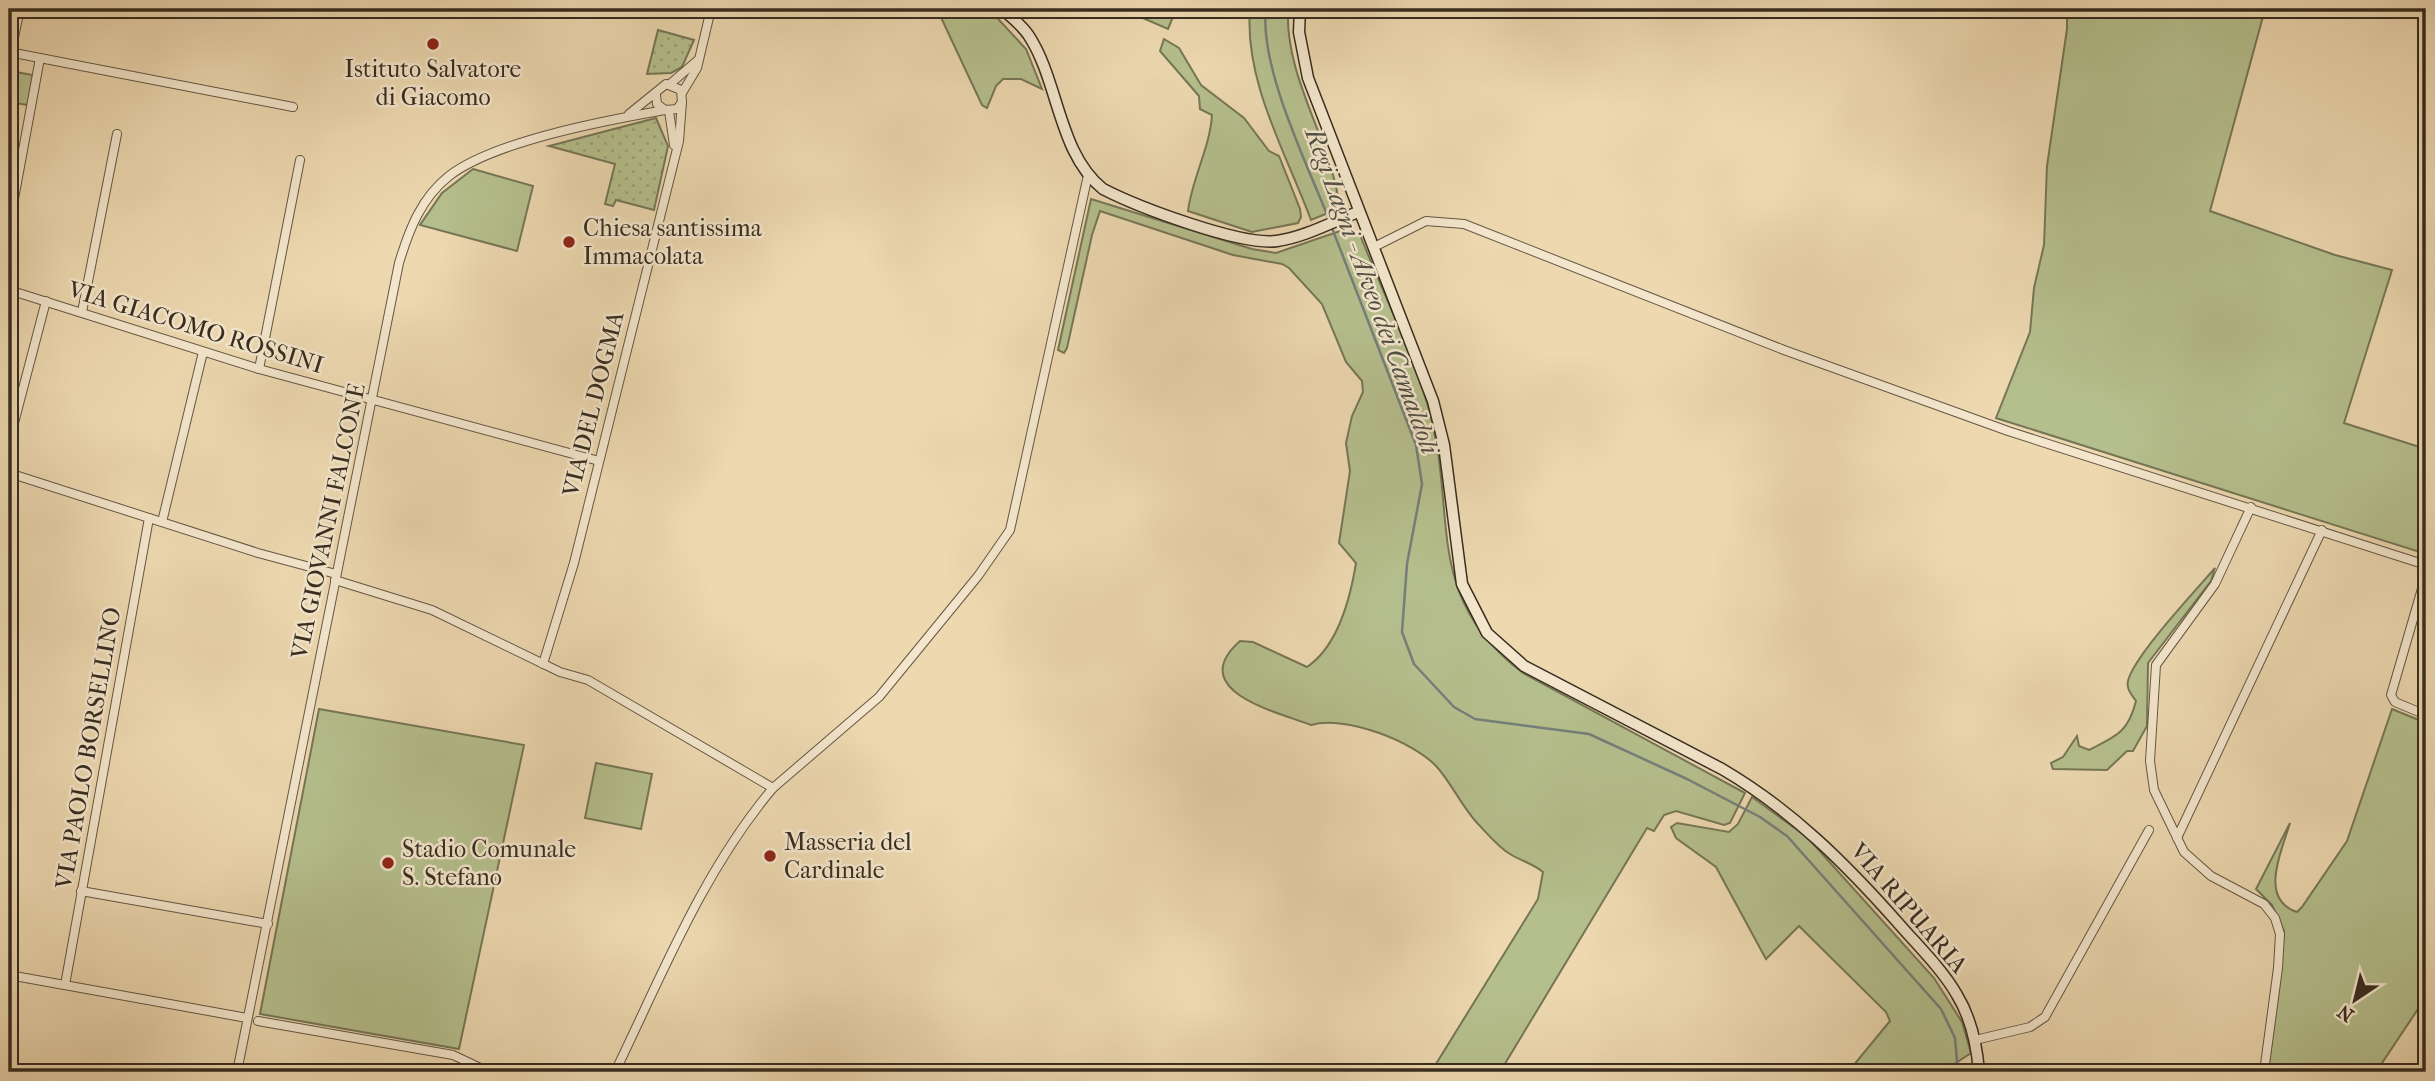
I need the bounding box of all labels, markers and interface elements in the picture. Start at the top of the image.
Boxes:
marker: Istituto Salvatore di Giacomo [425,36,441,52]
place label: Istituto Salvatore di Giacomo [345,55,522,111]
water label: Regi Lagni - Alveo dei Camaldoli [1298,122,1446,460]
place label: Chiesa santissima Immacolata [583,214,763,270]
marker: Chiesa santissima Immacolata [561,234,577,250]
street label: VIA GIACOMO ROSSINI [64,275,327,379]
street label: VIA DEL DOGMA [556,308,630,500]
street label: VIA GIOVANNI FALCONE [285,381,371,662]
street label: VIA PAOLO BORSELLINO [49,605,127,892]
place label: Masseria del Cardinale [784,828,912,884]
place label: Stadio Comunale S. Stefano [402,835,576,891]
street label: VIA RIPUARIA [1844,836,1973,979]
marker: Masseria del Cardinale [762,848,778,864]
marker: Stadio Comunale S. Stefano [380,855,396,871]
north arrow [2320,965,2390,1036]
text: N [2333,1000,2358,1026]

